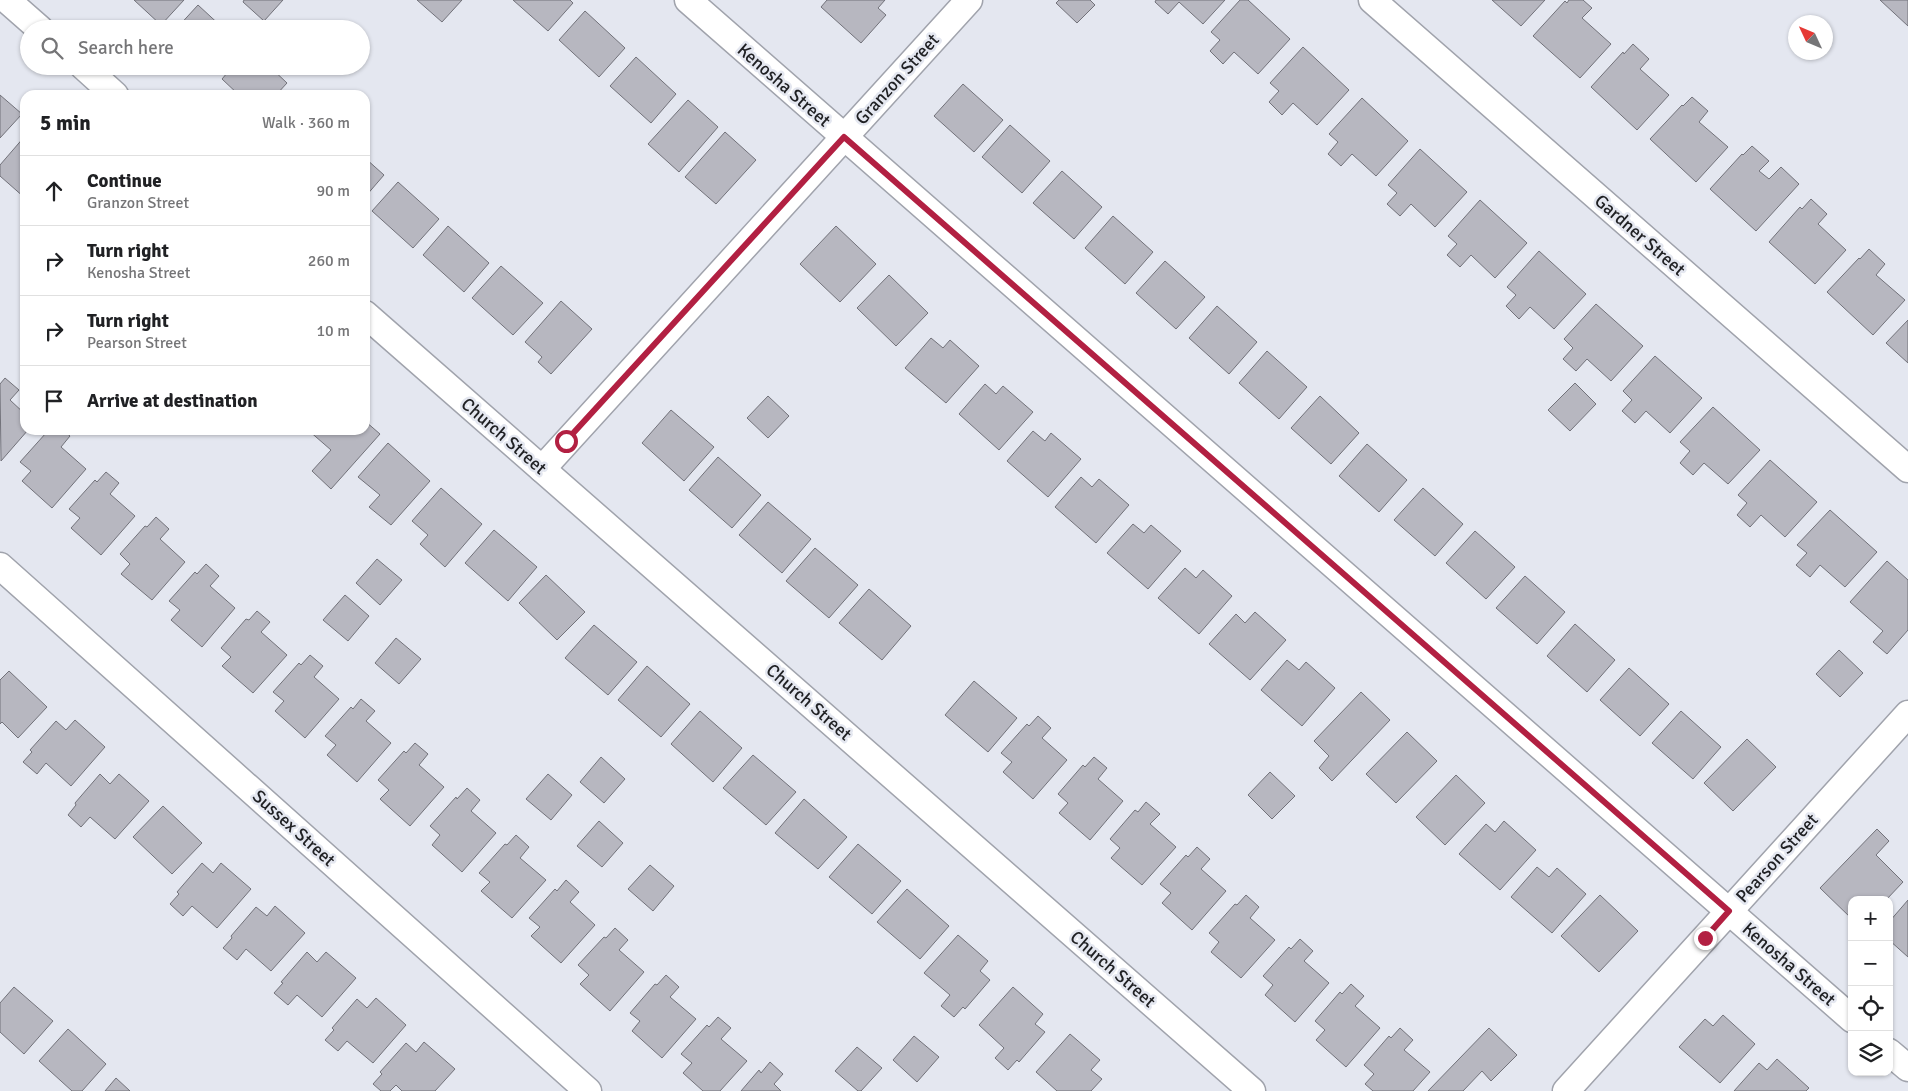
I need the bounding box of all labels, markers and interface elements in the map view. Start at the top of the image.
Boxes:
north arrow [1788,15,1833,60]
search box [20,20,370,75]
street label: Granzon Street [850,29,944,129]
icon: search [38,34,66,62]
text: Search here [78,36,174,60]
street label: Kenosha Street [733,39,835,131]
text: 5 min [40,110,91,136]
text: Walk · 360 m [262,113,350,133]
text: Continue [87,169,162,193]
icon: ahead [40,177,68,205]
text: 90 m [316,181,350,201]
street label: Gardner Street [1590,190,1690,280]
text: Granzon Street [87,193,189,213]
text: Turn right [87,239,169,263]
icon: right [40,247,68,275]
text: 260 m [308,251,350,271]
text: Kenosha Street [87,263,190,283]
text: Turn right [87,309,169,333]
icon: right [40,317,68,345]
text: 10 m [316,321,350,341]
text: Pearson Street [87,333,187,353]
icon: arrive [40,387,68,415]
text: Arrive at destination [87,389,258,413]
street label: Church Street [457,393,551,479]
route start [555,430,578,453]
street label: Church Street [762,659,856,745]
street label: Sussex Street [248,785,340,871]
street label: Pearson Street [1731,809,1823,907]
map controls [1848,896,1893,1076]
button: + [1848,896,1893,941]
street label: Kenosha Street [1738,918,1840,1010]
street label: Church Street [1066,926,1160,1012]
route end [1694,927,1717,950]
button: − [1848,941,1893,986]
button: locate [1848,986,1893,1031]
button: layers [1848,1031,1893,1076]

